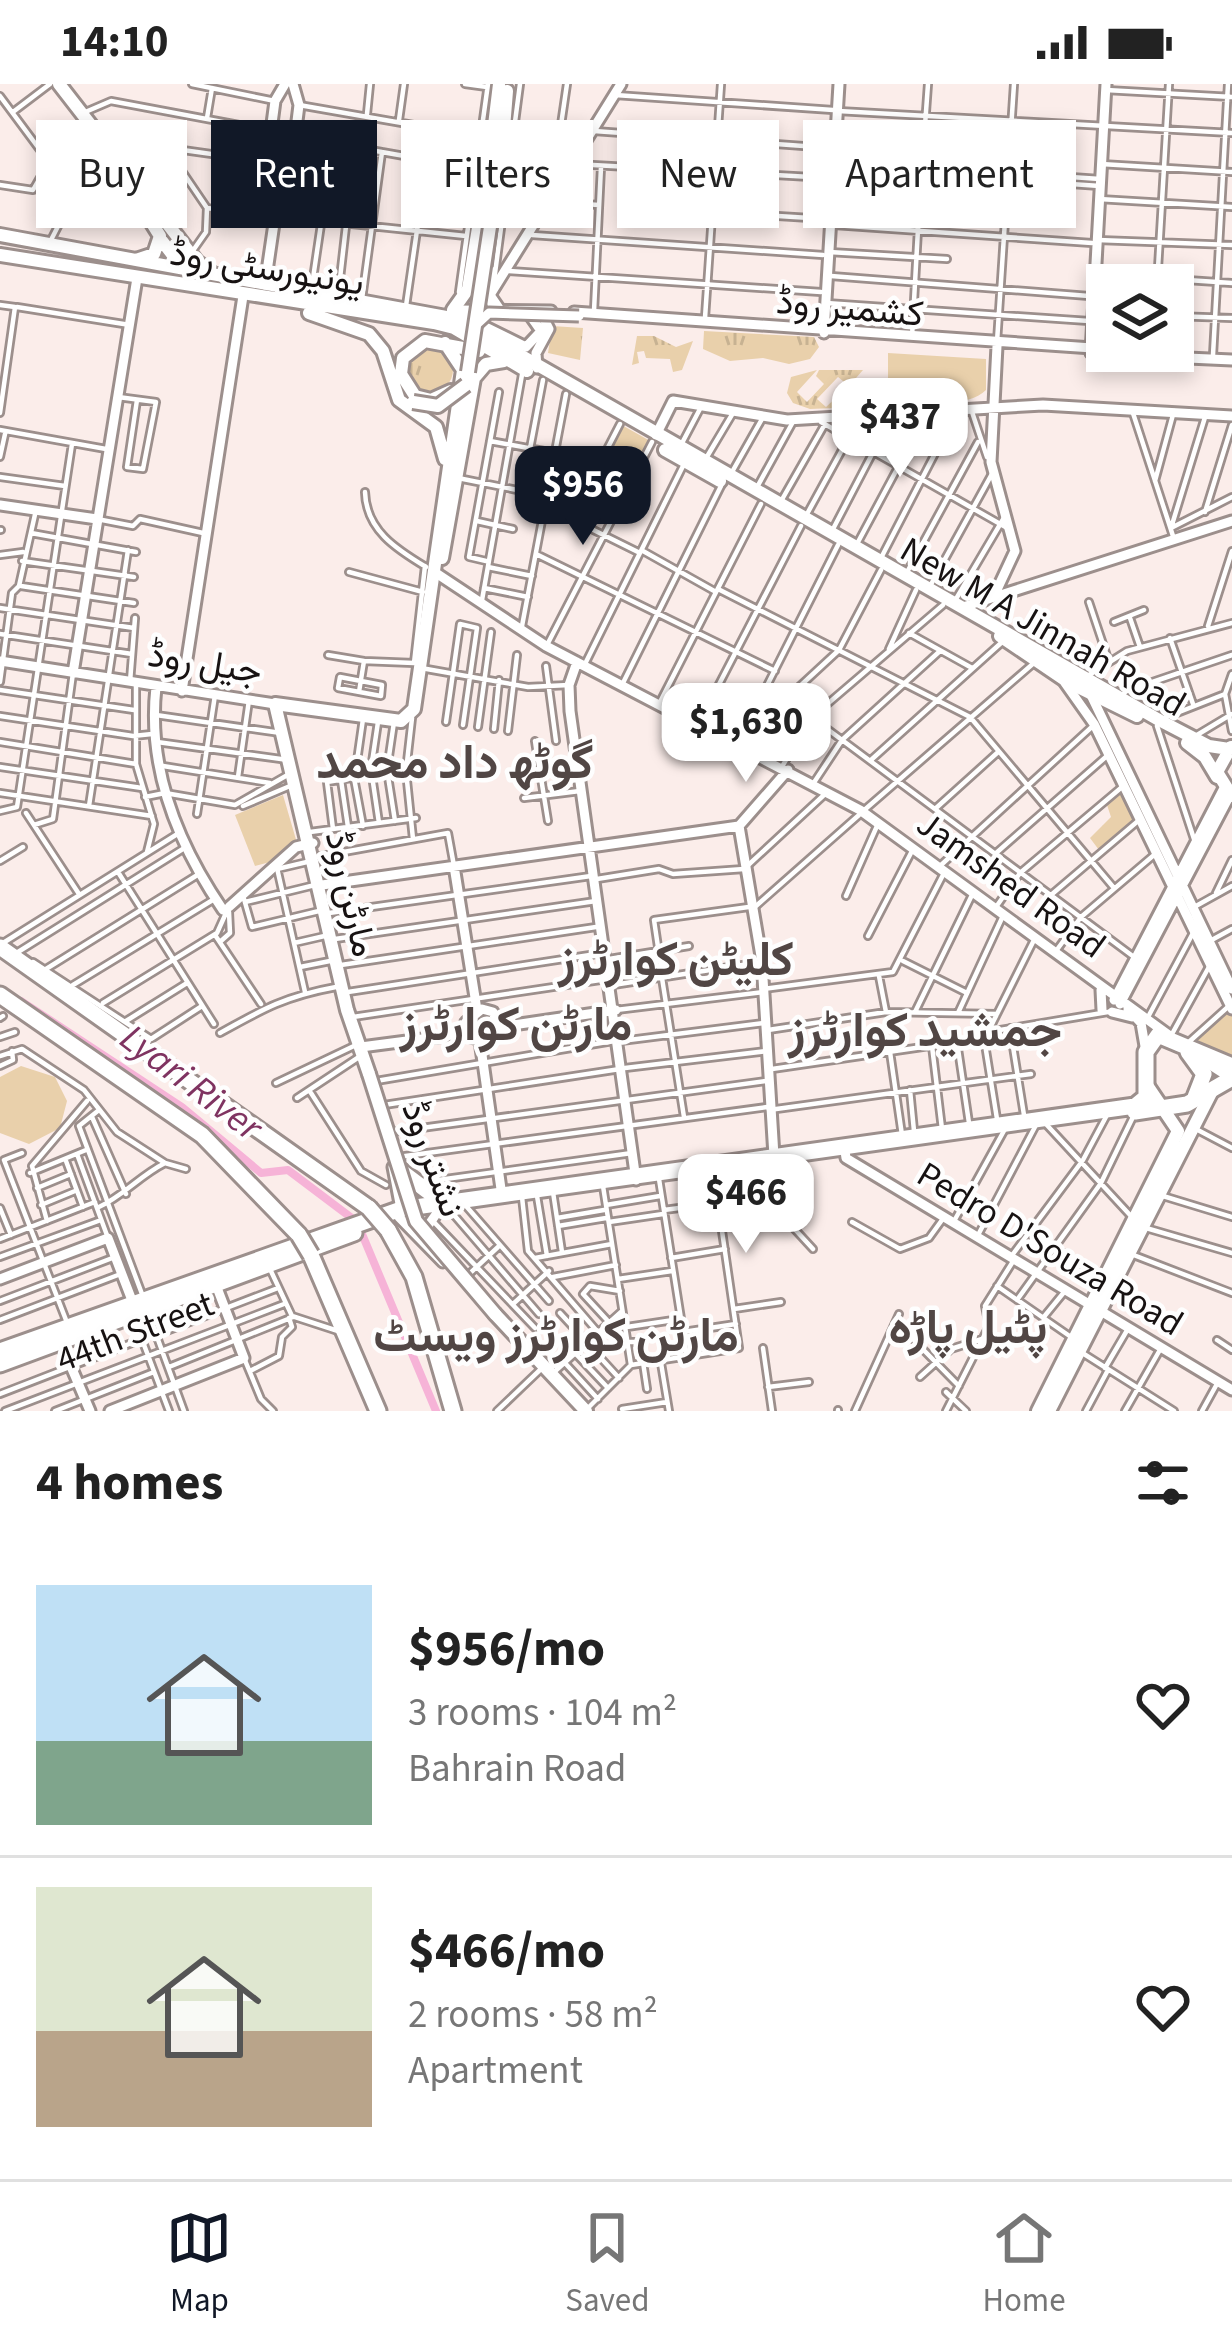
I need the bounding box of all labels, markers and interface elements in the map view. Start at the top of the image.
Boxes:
text: 14:10 [60,10,169,74]
chip: Buy [36,120,187,228]
chip: Rent [211,120,377,228]
chip: Filters [401,120,593,228]
chip: New [617,120,779,228]
chip: Apartment [803,120,1076,228]
street label: یونیورسٹی روڈ [166,227,368,309]
map controls [1086,264,1194,372]
button: layers [1086,264,1194,372]
street label: کشمیر روڈ [774,276,926,340]
pin: $437 [829,378,971,480]
text: $437 [859,389,941,445]
pin: $956 [512,446,654,548]
text: $956 [542,457,624,513]
street label: New M A Jinnah Road [891,524,1195,730]
street label: جیل روڈ [144,629,266,697]
pin: $1,630 [648,683,844,785]
text: $1,630 [689,694,803,750]
district label: گوٹھ داد محمد [316,729,594,797]
street label: Jamshed Road [906,799,1116,971]
street label: مارٹن روڈ [312,826,390,962]
district label: کلیٹن کوارٹرز [556,926,794,994]
district label: مارٹن کوارٹرز [398,991,632,1059]
district label: جمشید کوارٹرز [786,997,1062,1065]
water label: Lyari River [108,1011,275,1156]
street label: نشتر روڈ [389,1094,477,1224]
street label: Pedro D'Souza Road [907,1149,1193,1349]
pin: $466 [675,1154,817,1256]
text: $466 [705,1165,787,1221]
street label: 44th Street [49,1279,221,1385]
district label: پٹیل پاڑہ [888,1294,1048,1362]
district label: مارٹن کوارٹرز ویسٹ [373,1302,739,1370]
text: 4 homes [36,1447,223,1519]
icon: filters [1130,1450,1196,1516]
text: $956/mo [408,1613,605,1685]
icon: home [132,1633,276,1777]
icon: heart [1130,1672,1196,1738]
text: 3 rooms · 104 m² [408,1685,677,1741]
text: Bahrain Road [408,1741,627,1797]
text: $466/mo [408,1915,605,1987]
icon: home [132,1935,276,2079]
icon: heart [1130,1974,1196,2040]
text: 2 rooms · 58 m² [408,1987,658,2043]
text: Apartment [408,2043,583,2099]
tab: Map [166,2205,232,2324]
tab: Saved [565,2205,650,2324]
tab: Home [982,2205,1066,2324]

